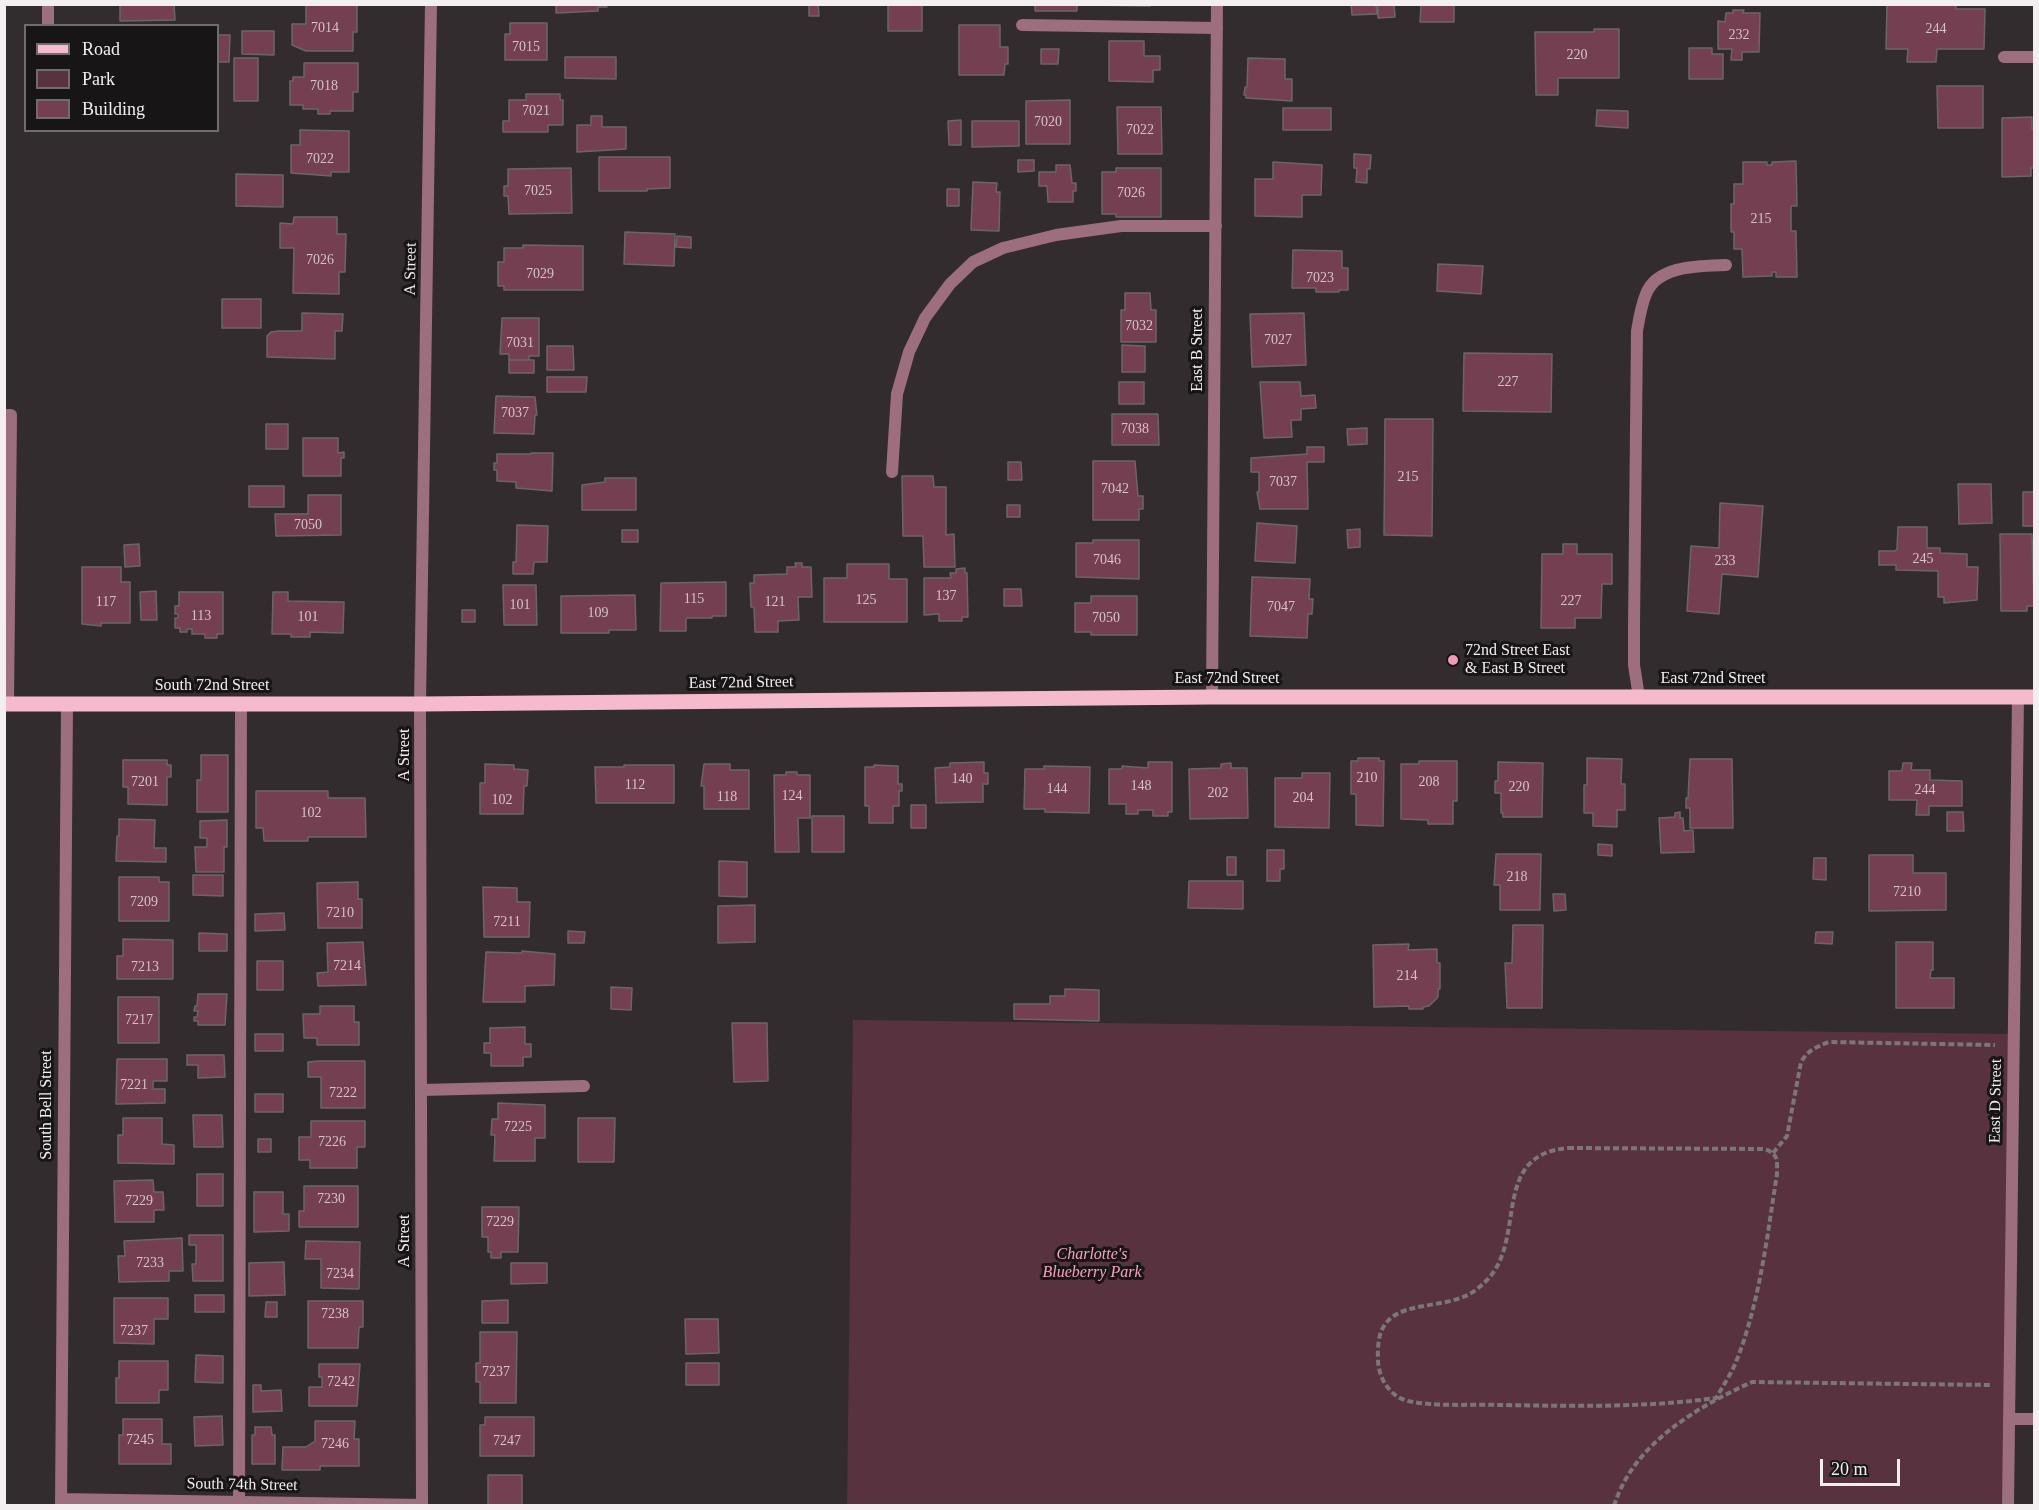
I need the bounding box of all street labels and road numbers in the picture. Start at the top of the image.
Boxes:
street label: A Street [401,242,421,296]
street label: East B Street [1188,308,1208,392]
street label: East 72nd Street [1175,669,1279,689]
street label: East 72nd Street [1661,669,1765,689]
street label: East 72nd Street [688,672,794,694]
street label: South 72nd Street [155,676,269,696]
street label: A Street [395,729,415,781]
street label: South Bell Street [37,1050,57,1160]
street label: East D Street [1986,1059,2006,1143]
street label: A Street [395,1215,415,1267]
street label: South 74th Street [186,1474,298,1496]

